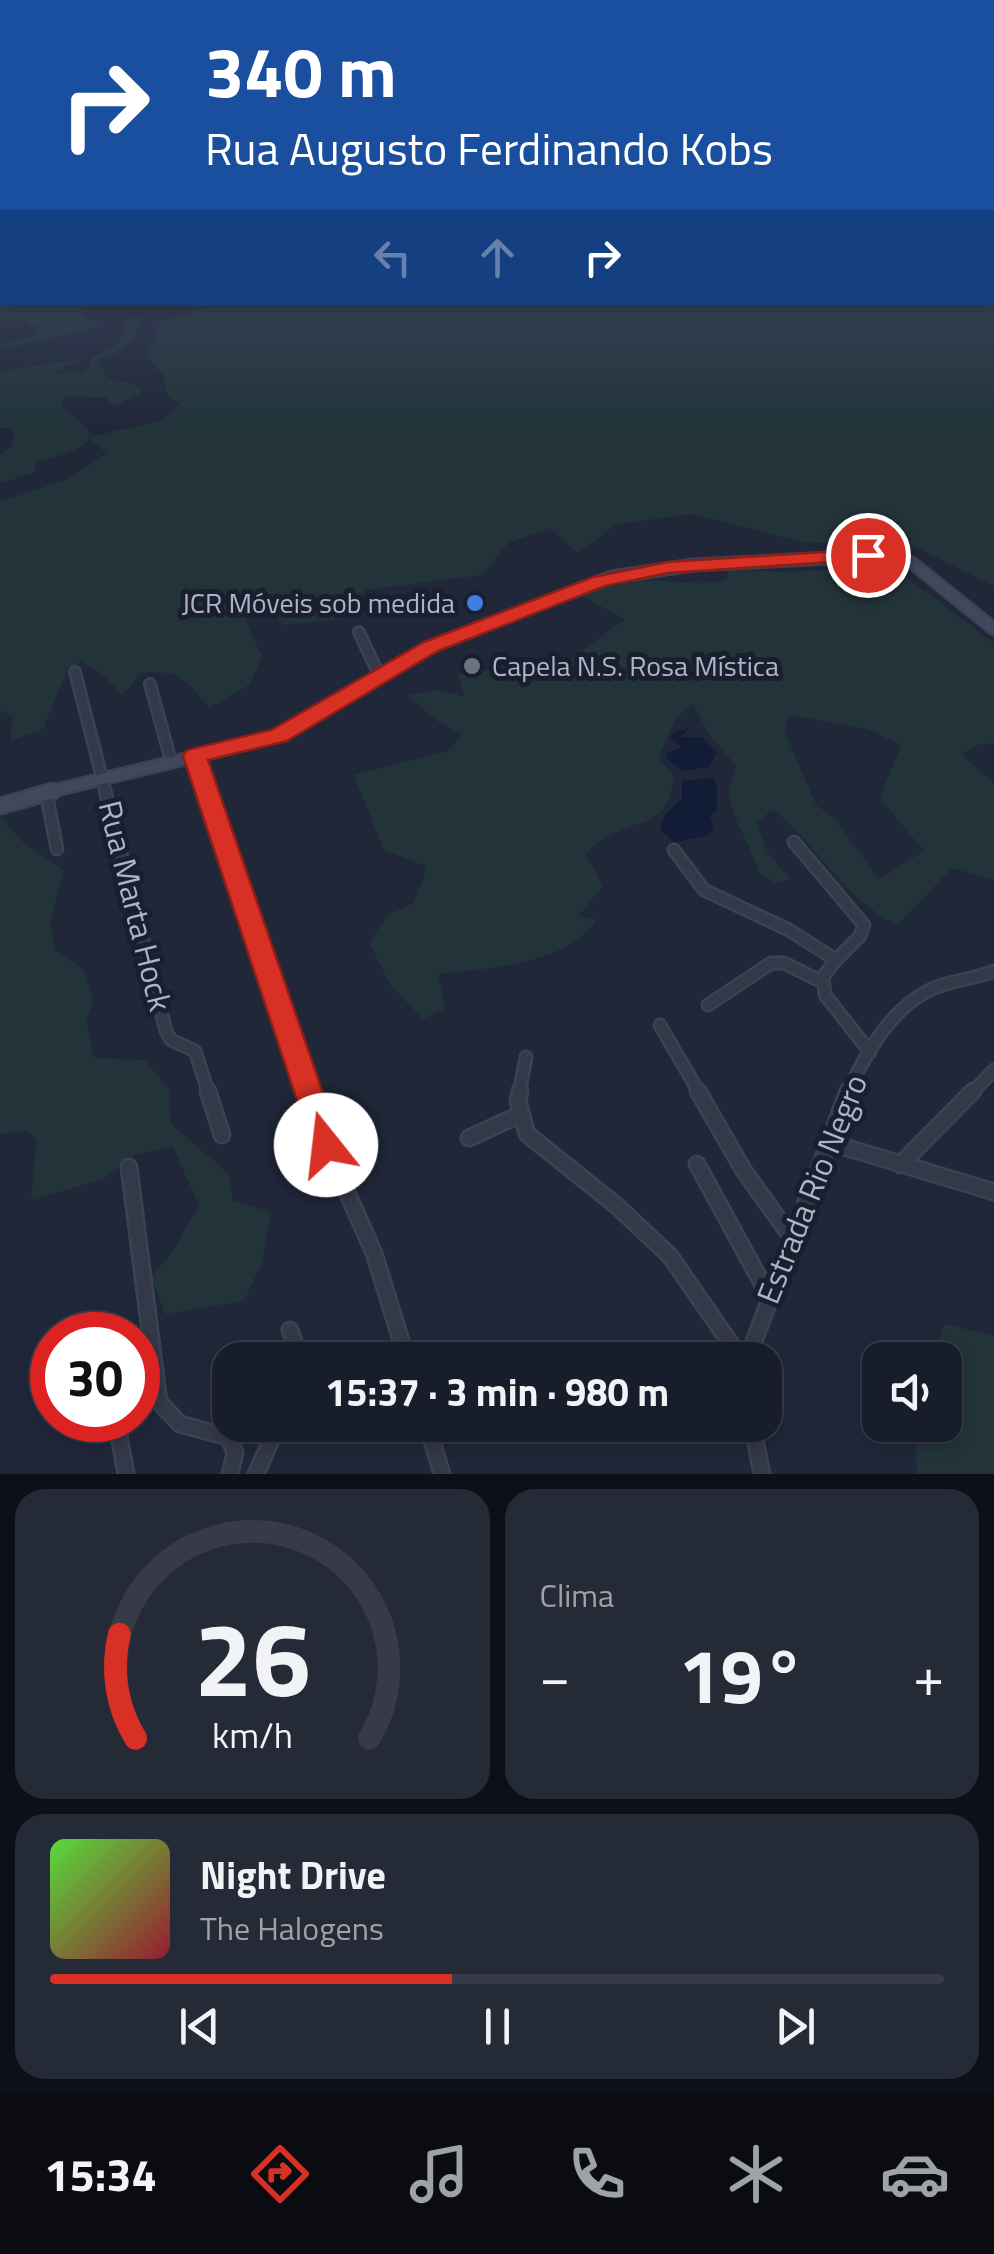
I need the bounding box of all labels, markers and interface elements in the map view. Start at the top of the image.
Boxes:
text: 340 m [205,18,397,124]
icon: right [40,40,170,170]
text: Rua Augusto Ferdinando Kobs [205,114,773,182]
icon: left [365,230,420,285]
icon: ahead [470,230,525,285]
icon: right [575,230,630,285]
pin [826,513,911,598]
icon: arrive [841,528,896,583]
place label: JCR Móveis sob medida [182,581,455,624]
marker: JCR Móveis sob medida [464,592,486,614]
place label: Capela N.S. Rosa Mística [492,644,779,687]
marker: Capela N.S. Rosa Mística [461,655,483,677]
street label: Rua Marta Hock [87,795,185,1016]
street label: Estrada Rio Negro [743,1067,879,1310]
position arrow [274,1093,378,1197]
speed limit sign: 30 [30,1312,160,1442]
map controls [862,1342,962,1442]
button: sound [862,1342,962,1442]
text: 15:37 · 3 min · 980 m [325,1363,669,1421]
text: Clima [540,1571,614,1619]
text: 26 [194,1578,310,1736]
text: 19° [679,1618,805,1732]
text: − [540,1634,570,1717]
text: + [913,1634,944,1717]
text: km/h [212,1707,293,1762]
text: Night Drive [200,1846,386,1904]
text: The Halogens [200,1904,384,1952]
icon: previous [172,1999,227,2054]
icon: pause [470,1999,525,2054]
icon: next [768,1999,823,2054]
icon: directions [245,2139,315,2209]
icon: music [404,2139,474,2209]
icon: phone [562,2139,632,2209]
icon: climate [721,2139,791,2209]
icon: car [880,2139,950,2209]
text: 15:34 [44,2140,157,2208]

